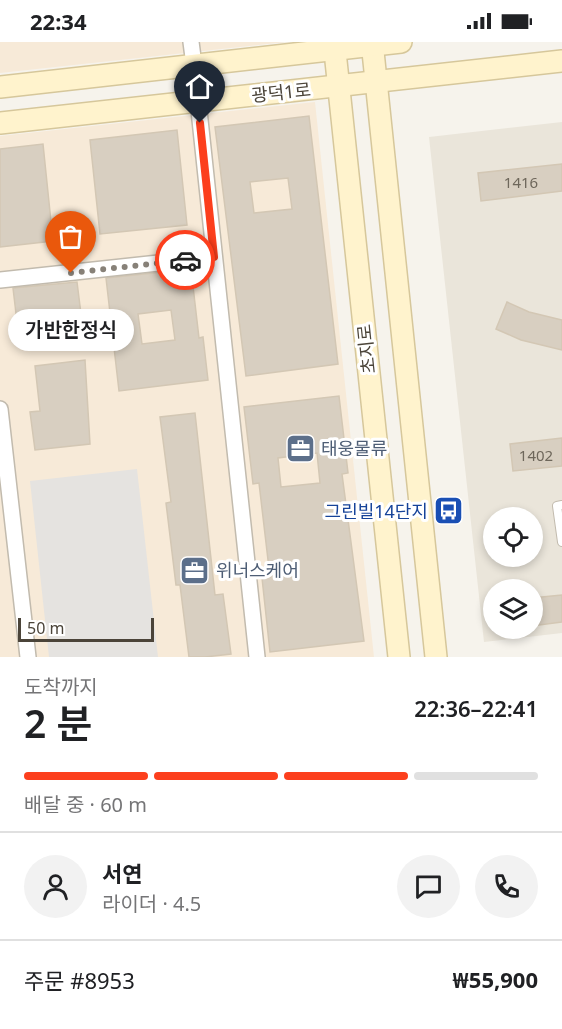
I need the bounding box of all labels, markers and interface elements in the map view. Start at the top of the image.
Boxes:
text: 22:34 [30,6,87,36]
pin [174,61,225,123]
icon: home [183,70,216,103]
street label: 광덕1로 [250,77,312,107]
house number: 1416 [504,172,538,192]
pin [45,211,96,273]
icon: bag [54,220,87,253]
courier [155,230,215,290]
icon: car [169,244,202,277]
callout: 가반한정식 [8,309,134,351]
text: 가반한정식 [25,316,117,343]
street label: 초지로 [351,323,381,375]
office icon: 태웅물류 [284,432,316,464]
place label: 태웅물류 [321,436,387,460]
house number: 1402 [519,445,553,465]
bus stop icon: 그린빌14단지 [433,495,465,527]
place label: 그린빌14단지 [325,499,428,523]
map controls [483,507,543,639]
button: locate [483,507,543,567]
office icon: 위너스케어 [179,554,211,586]
place label: 위너스케어 [216,558,299,582]
button: layers [483,579,543,639]
scale bar [18,615,154,642]
text: 50 m [27,617,64,639]
text: 도착까지 [24,673,98,700]
text: 22:36–22:41 [414,693,538,723]
text: 2 분 [24,696,92,749]
text: 배달 중 · 60 m [24,791,147,818]
button: person [24,855,87,918]
button: chat [397,855,460,918]
button: phone [475,855,538,918]
text: 서연 [102,858,142,888]
text: 라이더 · 4.5 [102,890,201,917]
text: ₩55,900 [453,964,538,994]
text: 주문 #8953 [24,965,135,995]

